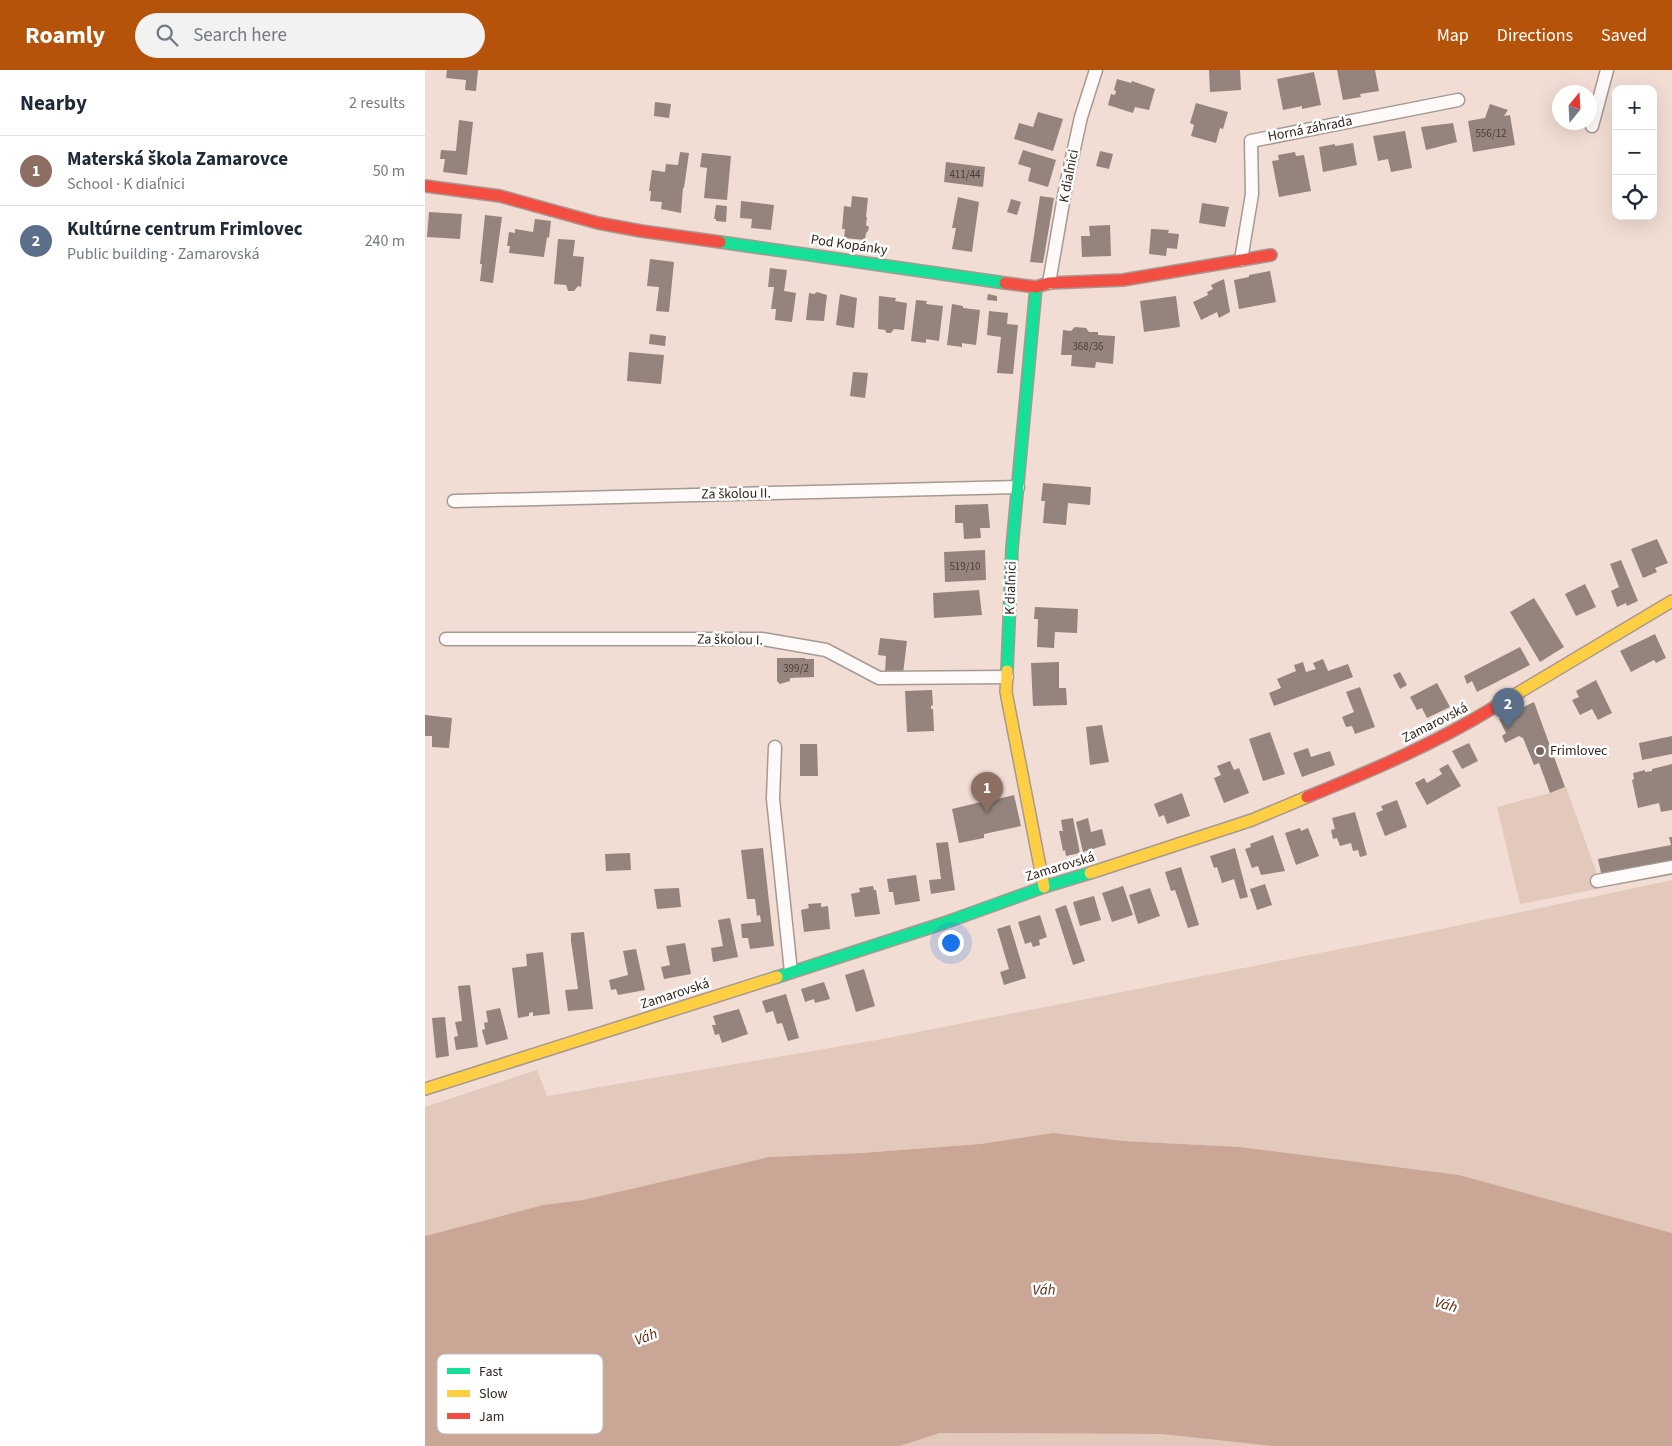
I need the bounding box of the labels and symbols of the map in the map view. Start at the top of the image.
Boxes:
north arrow [1552,85,1597,130]
street label: Horná záhrada [1266,111,1354,147]
house number: 556/12 [1475,126,1507,141]
street label: K diaľnici [1054,148,1084,204]
house number: 411/44 [949,167,981,182]
street label: Pod Kopánky [809,230,889,260]
house number: 368/36 [1072,339,1104,354]
street label: Za školou II. [701,483,771,505]
house number: 519/10 [949,559,981,574]
street label: K diaľnici [1000,561,1022,615]
street label: Za školou I. [697,629,763,651]
house number: 399/2 [783,661,809,676]
pin: 2 [1492,688,1524,729]
street label: Zamarovská [1399,698,1471,748]
place label: Frimlovec [1550,741,1608,761]
marker: Frimlovec [1534,745,1546,757]
pin: 1 [971,772,1003,813]
street label: Zamarovská [1023,847,1097,887]
your location [938,930,964,956]
street label: Zamarovská [638,973,712,1015]
water label: Váh [1032,1279,1056,1301]
water label: Váh [1432,1292,1460,1318]
water label: Váh [632,1323,661,1351]
legend [437,1354,603,1434]
text: Fast [479,1362,503,1382]
text: Slow [479,1384,508,1404]
text: Jam [479,1407,504,1427]

